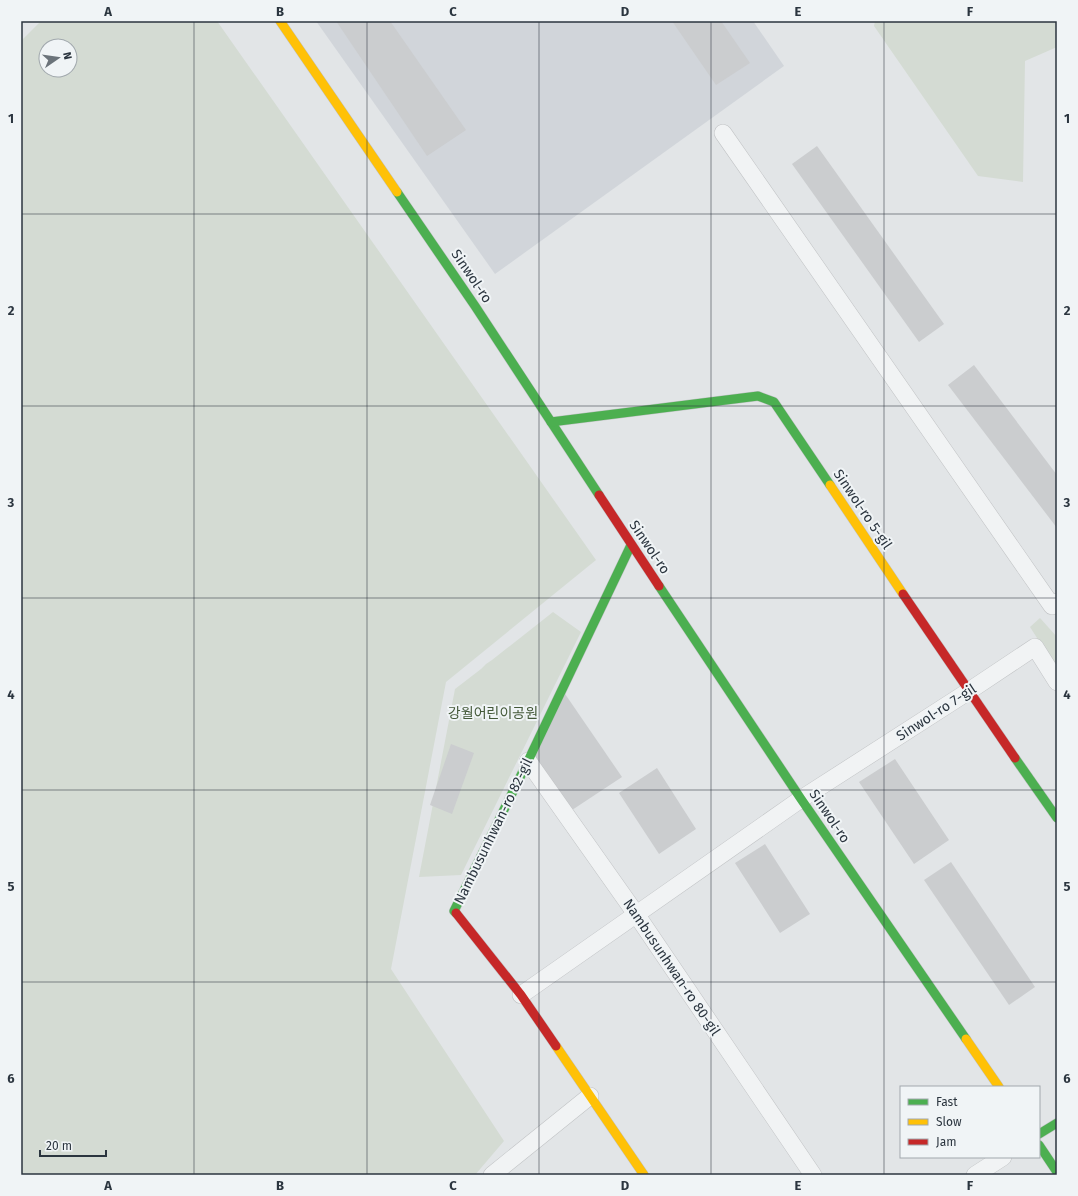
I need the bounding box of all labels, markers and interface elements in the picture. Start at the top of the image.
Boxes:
text: A [103,4,112,19]
text: B [276,4,284,19]
text: C [449,4,457,19]
text: D [621,4,630,19]
text: E [795,4,802,19]
text: F [967,4,974,19]
north arrow [38,38,78,78]
text: N [60,51,74,61]
text: 1 [8,111,14,126]
text: 1 [1064,111,1070,126]
street label: Sinwol-ro [448,246,496,306]
text: 2 [8,303,15,318]
text: 2 [1064,303,1071,318]
street label: Sinwol-ro 5-gil [830,466,895,552]
text: 3 [7,495,15,510]
text: 3 [1063,495,1071,510]
street label: Sinwol-ro [626,517,674,577]
street label: Sinwol-ro 7-gil [893,680,979,745]
text: 4 [7,687,15,702]
text: 4 [1063,687,1071,702]
park label: 강월어린이공원 [448,705,538,722]
street label: Nambusunhwan-ro 82-gil [451,755,536,907]
street label: Sinwol-ro [806,786,854,846]
text: 5 [8,879,15,894]
text: 5 [1064,879,1071,894]
street label: Nambusunhwan-ro 80-gil [619,896,724,1039]
text: 6 [7,1071,15,1086]
text: 6 [1063,1071,1071,1086]
legend [900,1086,1040,1158]
text: Fast [936,1095,958,1109]
text: Slow [936,1115,962,1129]
scale bar [40,1132,106,1158]
text: Jam [936,1135,956,1149]
text: 20 m [46,1139,72,1153]
text: A [103,1178,112,1193]
text: B [276,1178,284,1193]
text: C [449,1178,457,1193]
text: D [621,1178,630,1193]
text: E [795,1178,802,1193]
text: F [967,1178,974,1193]

